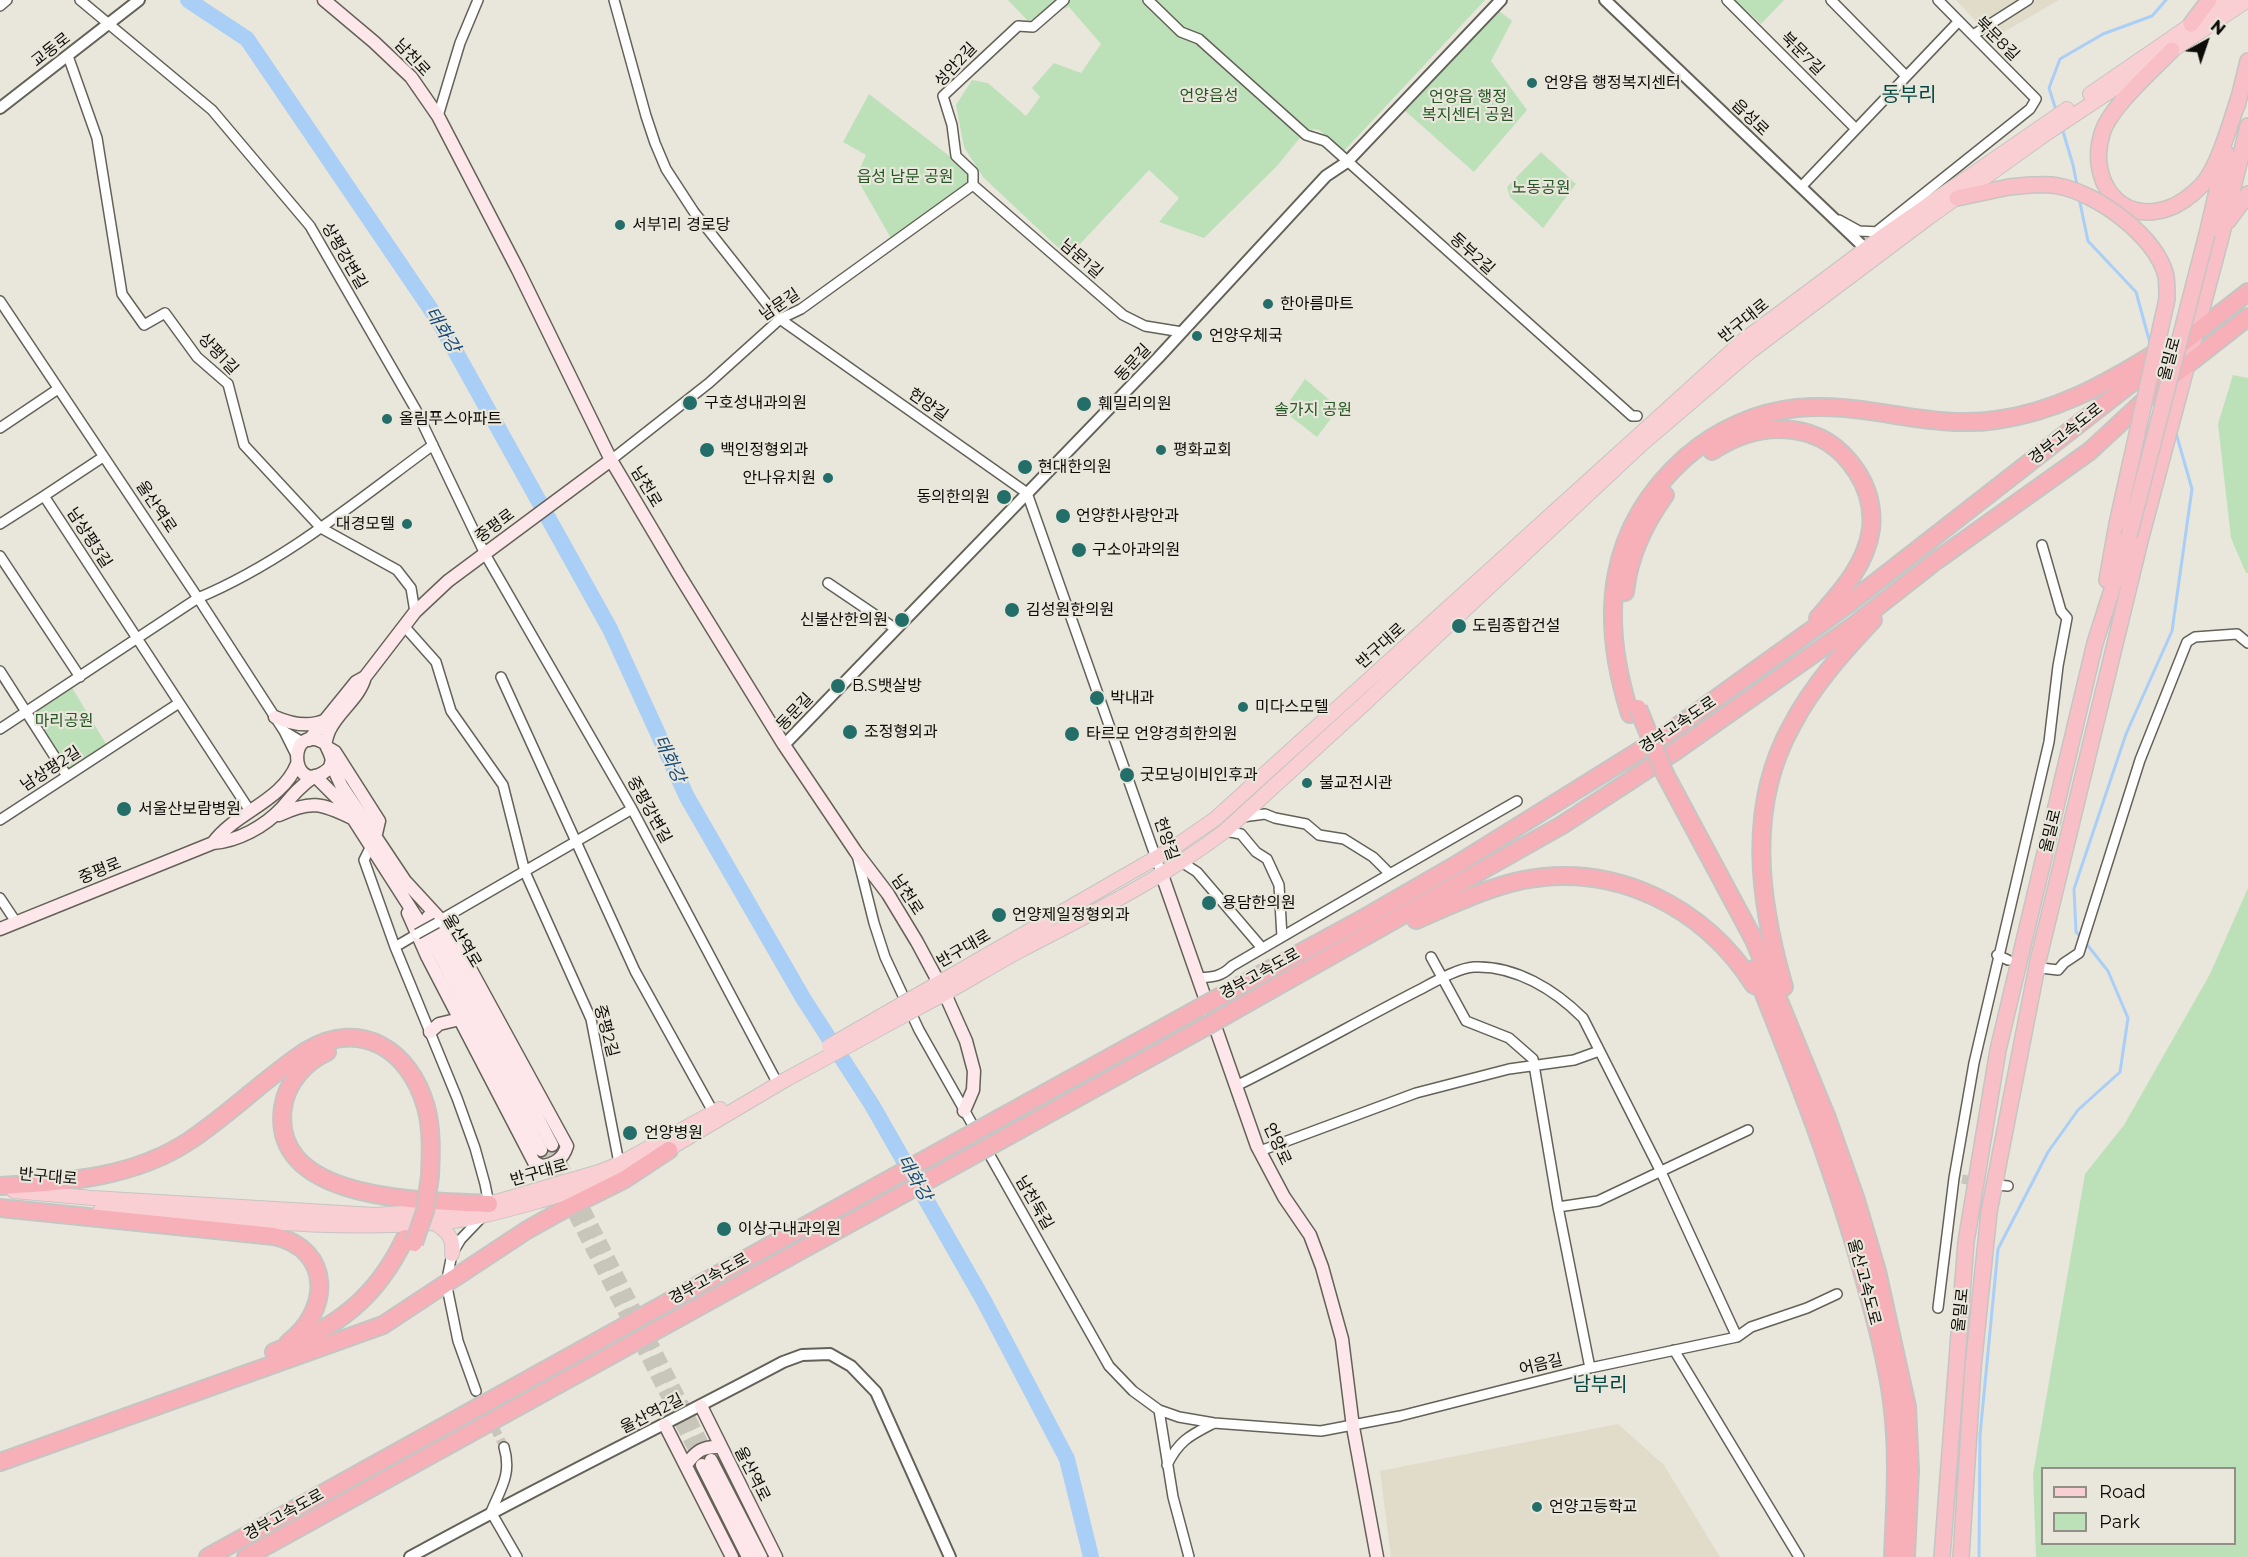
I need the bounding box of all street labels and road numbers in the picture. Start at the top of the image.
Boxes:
street label: 북문8길 [1971,13,2023,65]
street label: 북문7길 [1776,28,1828,80]
street label: 교동로 [28,29,74,71]
street label: 남천로 [390,35,434,81]
street label: 성안2길 [931,39,981,91]
street label: 읍성로 [1727,96,1773,140]
street label: 상평강변길 [317,219,371,293]
street label: 동부2길 [1446,229,1498,279]
street label: 남문1길 [1056,235,1106,283]
street label: 남문길 [756,285,804,325]
street label: 반구대로 [1715,295,1773,347]
street label: 상평1길 [194,329,242,379]
street label: 울밀로 [2155,335,2185,383]
street label: 동문길 [1111,340,1155,386]
street label: 헌양길 [904,384,952,426]
street label: 경부고속도로 [2025,399,2107,469]
street label: 남천로 [626,463,666,511]
street label: 울산역로 [132,477,180,537]
street label: 남상평3길 [62,504,116,572]
street label: 중평로 [472,505,518,547]
street label: 반구대로 [1353,619,1409,673]
street label: 동문길 [773,689,817,735]
street label: 경부고속도로 [1636,692,1720,758]
street label: 남상평2길 [17,742,85,796]
street label: 중평강변길 [623,773,675,847]
street label: 울밀로 [2036,807,2066,855]
street label: 헌양길 [1150,815,1182,863]
street label: 중평로 [76,854,124,888]
street label: 남천로 [887,871,927,919]
street label: 울산역로 [439,911,485,971]
street label: 반구대로 [934,926,994,972]
street label: 경부고속도로 [1217,944,1303,1004]
street label: 중평2길 [590,1003,622,1059]
street label: 언양로 [1259,1120,1295,1168]
street label: 반구대로 [508,1156,570,1190]
street label: 반구대로 [18,1165,78,1189]
street label: 남천둑길 [1011,1173,1057,1233]
street label: 울산고속도로 [1843,1237,1885,1327]
street label: 경부고속도로 [666,1249,752,1309]
street label: 울밀로 [1949,1287,1973,1333]
street label: 어음길 [1517,1350,1565,1380]
street label: 울산역2길 [617,1390,687,1438]
street label: 울산역로 [730,1443,774,1505]
street label: 경부고속도로 [241,1485,327,1545]

